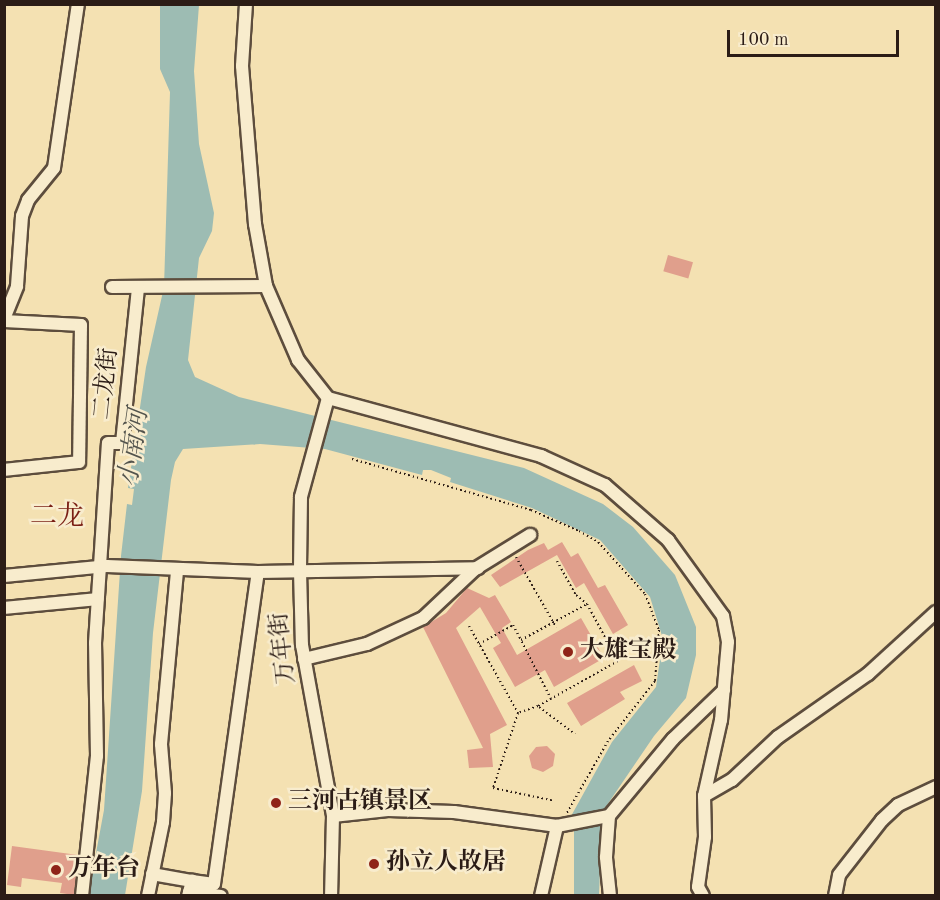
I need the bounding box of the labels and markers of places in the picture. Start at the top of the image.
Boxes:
place label: 大雄宝殿 [580,638,676,666]
marker: 大雄宝殿 [561,645,575,659]
place label: 三河古镇景区 [288,789,432,817]
marker: 三河古镇景区 [269,796,283,810]
place label: 孙立人故居 [386,850,506,878]
place label: 万年台 [68,856,140,884]
marker: 孙立人故居 [367,857,381,871]
marker: 万年台 [49,863,63,877]

